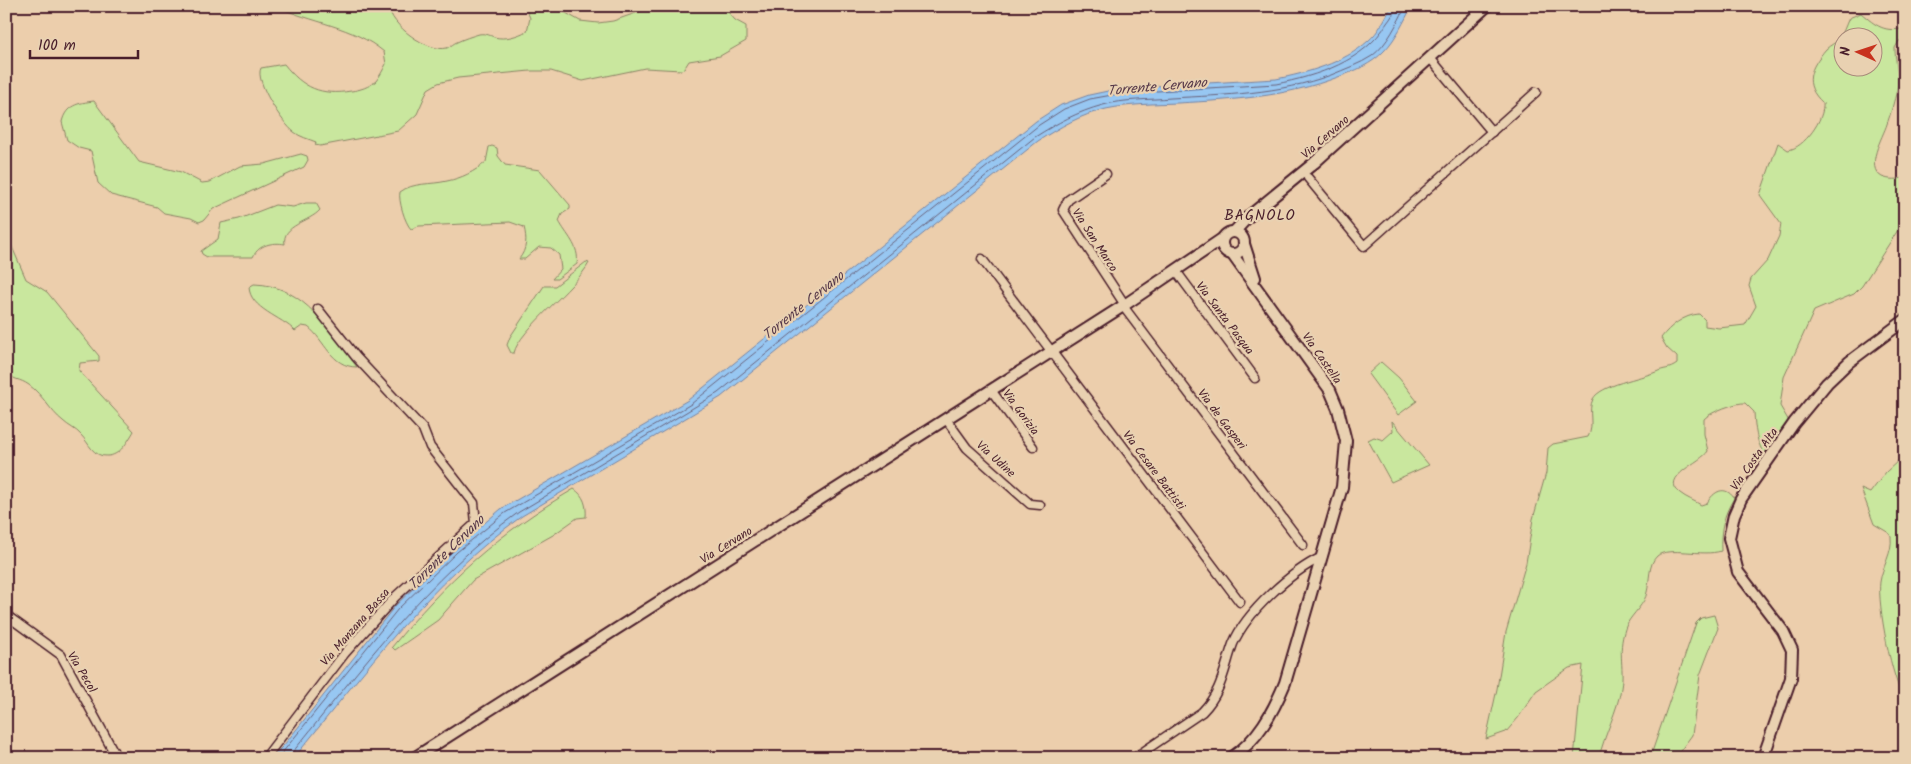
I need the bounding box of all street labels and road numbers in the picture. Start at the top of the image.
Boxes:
street label: Via Cervano [1297,111,1354,164]
street label: Via San Marco [1067,205,1122,276]
street label: Via Santa Pasqua [1191,278,1259,359]
street label: Via Castella [1297,329,1347,388]
street label: Via Gorizia [997,385,1044,440]
street label: Via de Gasperi [1192,385,1252,455]
street label: Via Costa Alta [1726,424,1783,495]
street label: Via Cesare Battisti [1117,427,1191,515]
street label: Via Udine [972,436,1020,483]
street label: Via Cervano [696,522,756,569]
street label: Via Manzana Bassa [316,584,395,671]
street label: Via Pecol [62,648,101,697]

